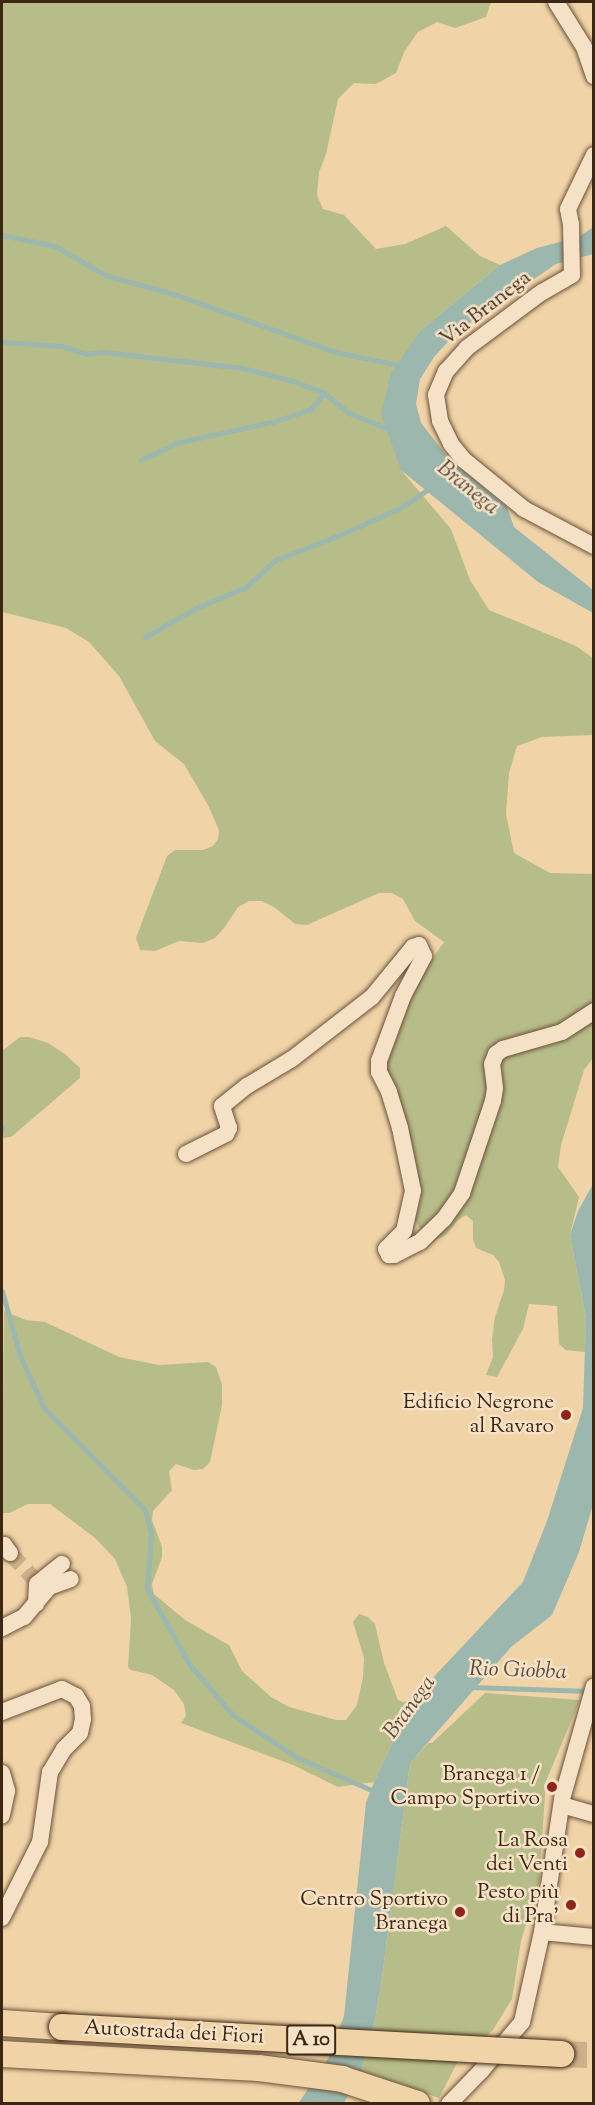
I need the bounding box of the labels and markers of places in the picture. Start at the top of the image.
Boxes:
place label: Edificio Negrone al Ravaro [403,1390,554,1440]
marker: Edificio Negrone al Ravaro [559,1408,573,1422]
place label: Branega 1 / Campo Sportivo [390,1762,540,1812]
marker: Branega 1 / Campo Sportivo [545,1780,559,1794]
place label: La Rosa dei Venti [486,1828,568,1878]
marker: La Rosa dei Venti [573,1846,587,1860]
place label: Pesto più di Pra' [477,1880,559,1930]
place label: Centro Sportivo Branega [300,1887,448,1937]
marker: Pesto più di Pra' [564,1898,578,1912]
marker: Centro Sportivo Branega [453,1905,467,1919]

